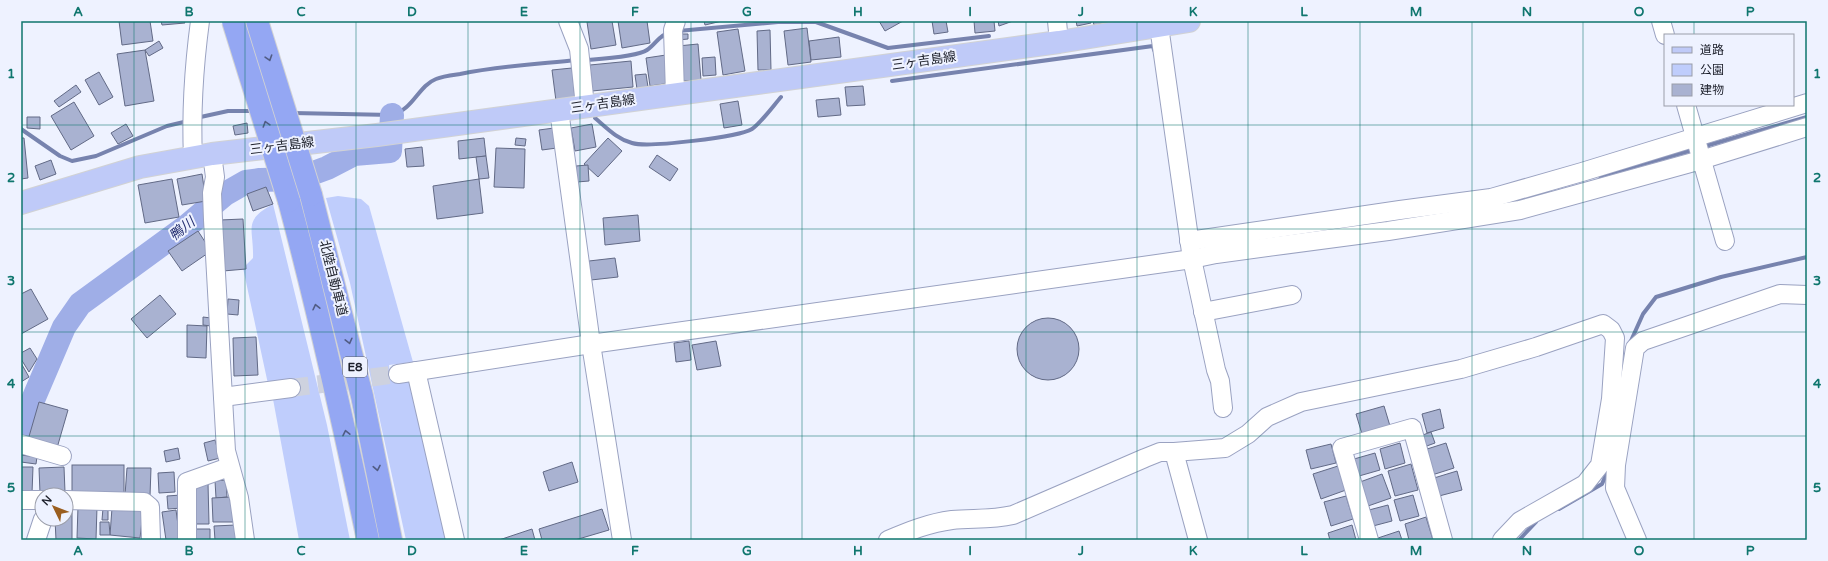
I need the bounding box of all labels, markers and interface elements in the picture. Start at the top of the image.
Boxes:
text: A [73,4,83,20]
text: B [184,4,194,20]
text: C [296,4,306,20]
text: D [407,4,417,20]
text: E [520,4,528,20]
text: F [631,4,639,20]
text: G [742,4,752,20]
text: H [853,4,863,20]
text: I [968,4,972,20]
text: J [1077,4,1084,20]
text: K [1189,4,1198,20]
text: L [1300,4,1308,20]
text: M [1410,4,1422,20]
text: N [1522,4,1532,20]
text: O [1634,4,1645,20]
text: P [1746,4,1755,20]
legend [1664,34,1794,106]
text: 道路 [1700,43,1724,57]
street label: 三ヶ吉島線 [891,49,957,73]
one-way arrow [264,54,273,61]
text: 公園 [1700,63,1724,77]
text: 1 [7,66,15,82]
text: 1 [1813,66,1821,82]
text: 建物 [1700,83,1724,97]
street label: 三ヶ吉島線 [570,92,636,116]
one-way arrow [262,120,271,127]
street label: 三ヶ吉島線 [249,134,315,158]
text: 2 [7,170,15,186]
text: 2 [1813,170,1821,186]
water label: 鴨川 [166,212,200,244]
street label: 北陸自動車道 [316,238,350,318]
text: 3 [7,273,15,289]
text: 3 [1813,273,1821,289]
one-way arrow [313,303,321,310]
one-way arrow [344,338,352,344]
road number: E8 [343,357,367,377]
text: 4 [7,376,16,392]
text: 4 [1813,376,1822,392]
one-way arrow [342,430,350,436]
one-way arrow [372,465,380,471]
text: 5 [7,480,15,496]
text: 5 [1813,480,1821,496]
north arrow [34,487,74,527]
text: N [39,493,55,508]
text: A [73,543,83,559]
text: B [184,543,194,559]
text: C [296,543,306,559]
text: D [407,543,417,559]
text: E [520,543,528,559]
text: F [631,543,639,559]
text: G [742,543,752,559]
text: H [853,543,863,559]
text: I [968,543,972,559]
text: J [1077,543,1084,559]
text: K [1189,543,1198,559]
text: L [1300,543,1308,559]
text: M [1410,543,1422,559]
text: N [1522,543,1532,559]
text: O [1634,543,1645,559]
text: P [1746,543,1755,559]

